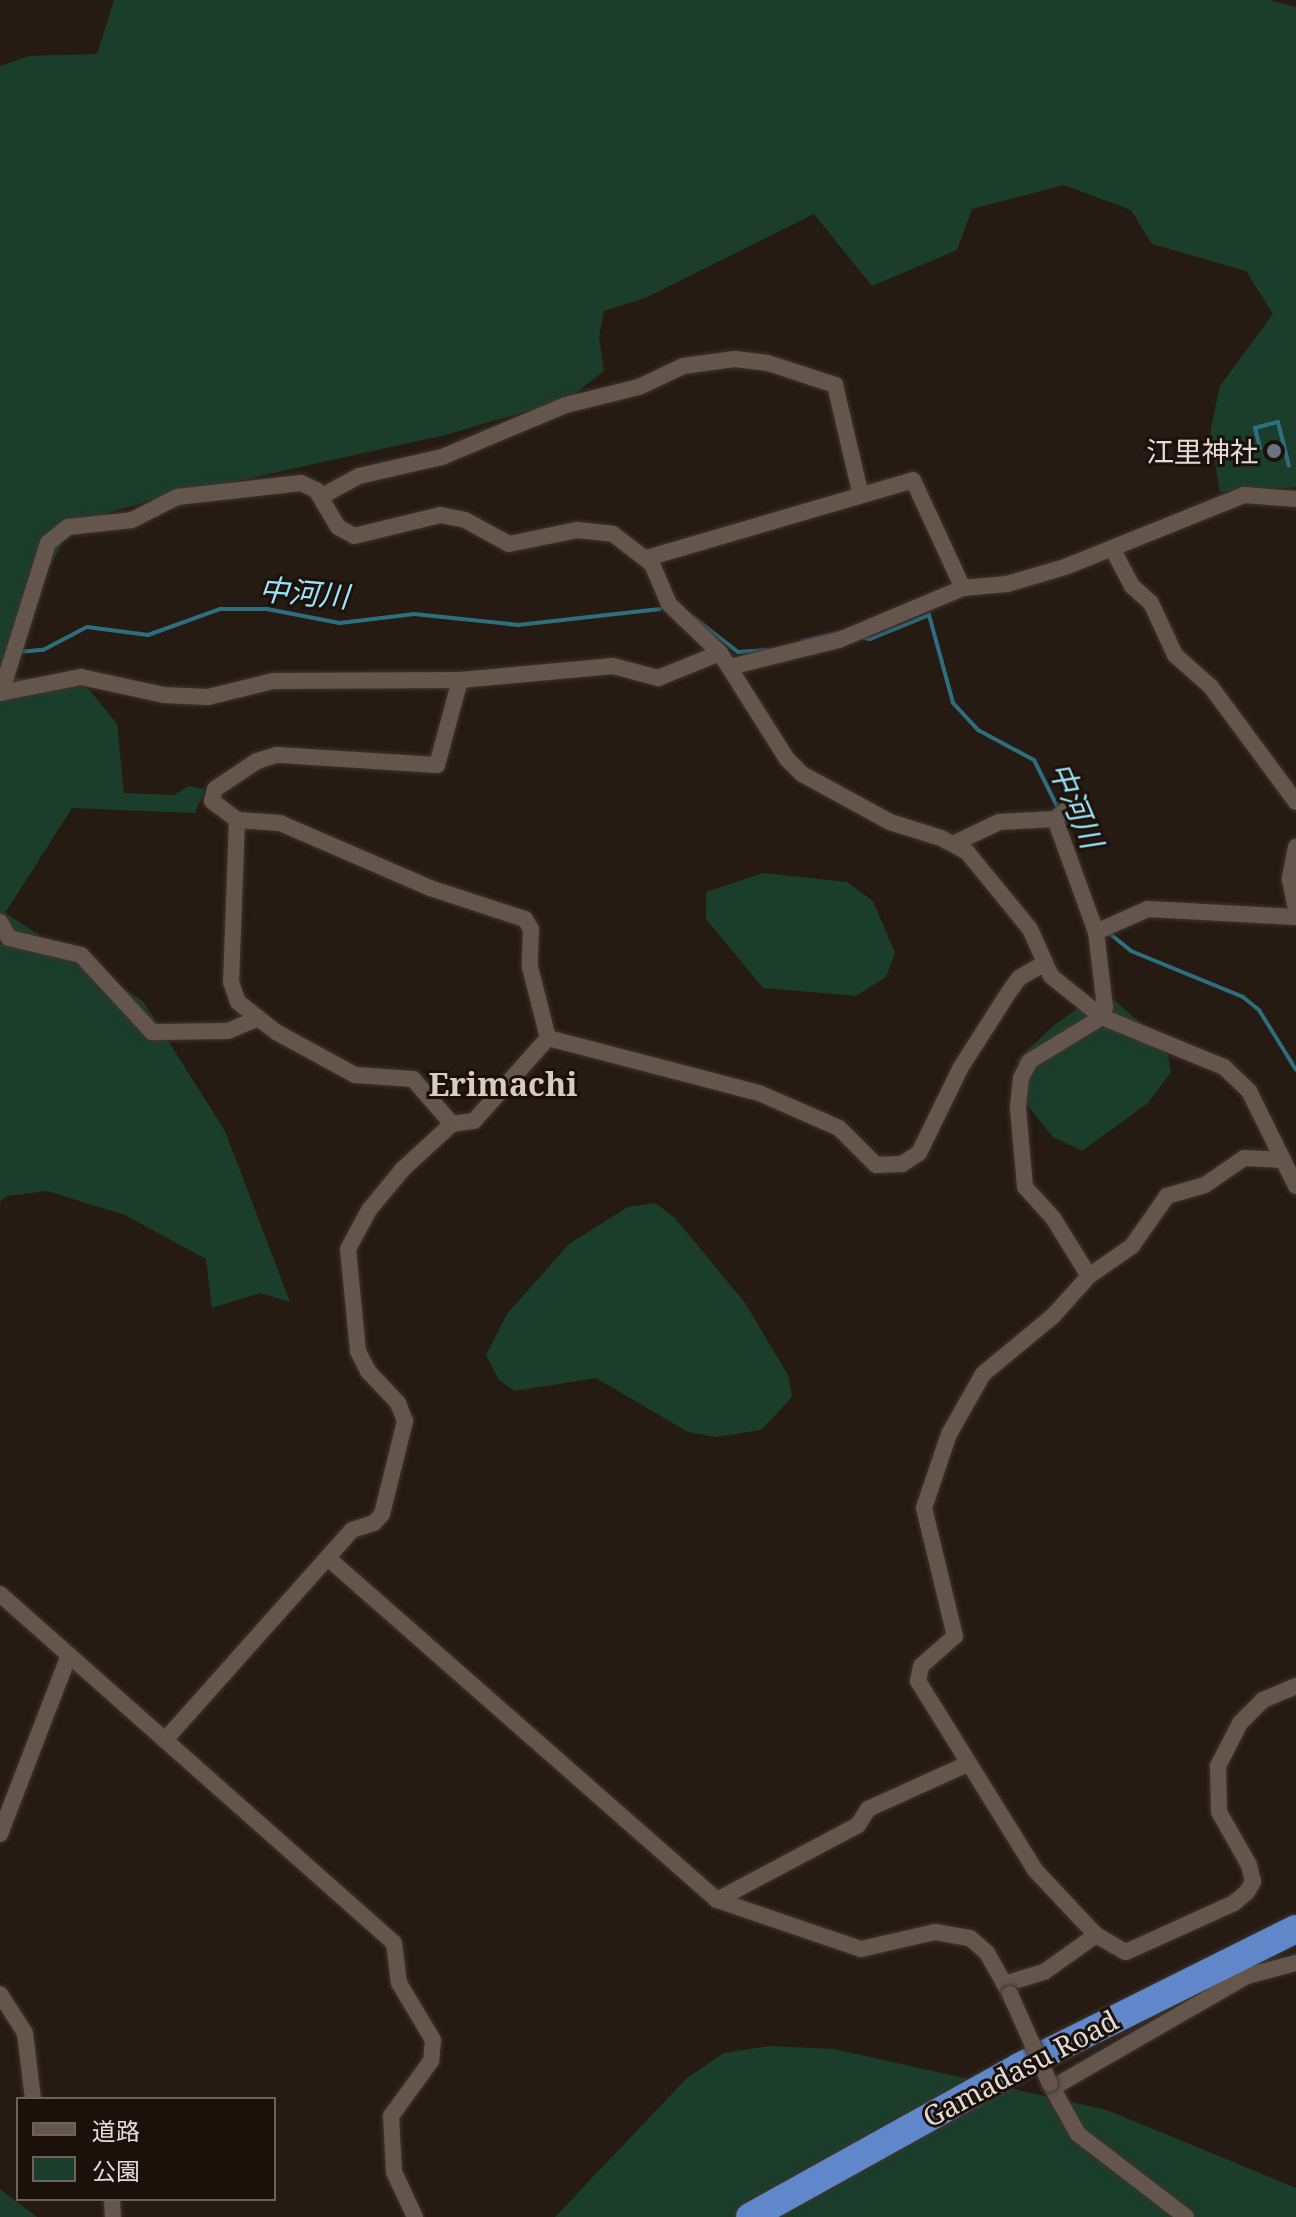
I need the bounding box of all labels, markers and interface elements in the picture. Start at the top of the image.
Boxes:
place label: 江里神社 [1146,434,1258,468]
marker: 江里神社 [1265,442,1283,460]
water label: 中河川 [258,571,350,615]
water label: 中河川 [1042,757,1110,853]
district label: Erimachi [428,1065,578,1103]
street label: Gamadasu Road [917,2002,1123,2134]
legend [16,2097,276,2201]
text: 道路 [92,2114,140,2147]
text: 公園 [92,2154,140,2187]

